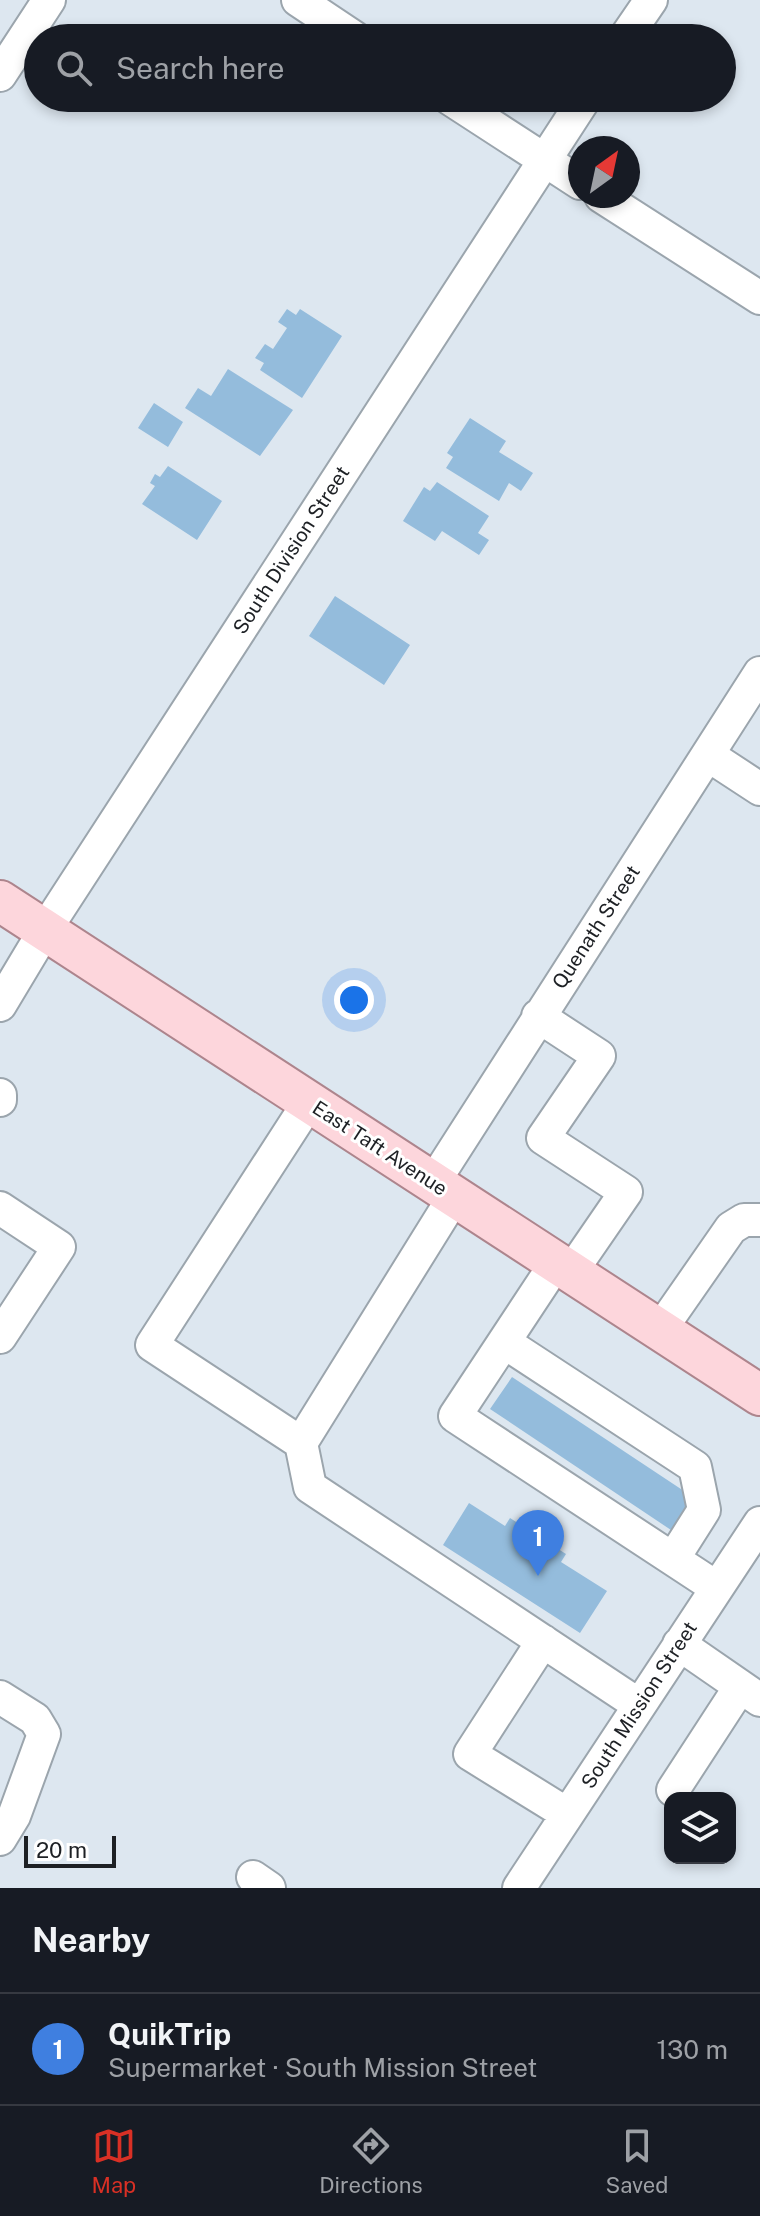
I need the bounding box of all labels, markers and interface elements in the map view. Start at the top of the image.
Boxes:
search box [24,24,736,112]
icon: search [52,46,96,90]
text: Search here [116,50,284,86]
north arrow [568,136,640,208]
street label: South Division Street [228,461,354,639]
street label: Quenath Street [547,861,645,993]
your location [334,980,374,1020]
street label: East Taft Avenue [308,1096,452,1200]
pin: 1 [512,1510,564,1576]
street label: South Mission Street [576,1617,702,1793]
map controls [664,1792,736,1864]
button: layers [664,1792,736,1864]
scale bar [24,1832,116,1868]
text: 20 m [36,1837,87,1863]
text: Nearby [32,1920,150,1960]
text: QuikTrip [108,2016,231,2052]
text: 1 [52,2034,64,2065]
text: 130 m [656,2034,728,2065]
text: Supermarket · South Mission Street [108,2052,537,2083]
tab: Map [92,2124,136,2198]
tab: Directions [319,2124,423,2198]
tab: Saved [606,2124,668,2198]

